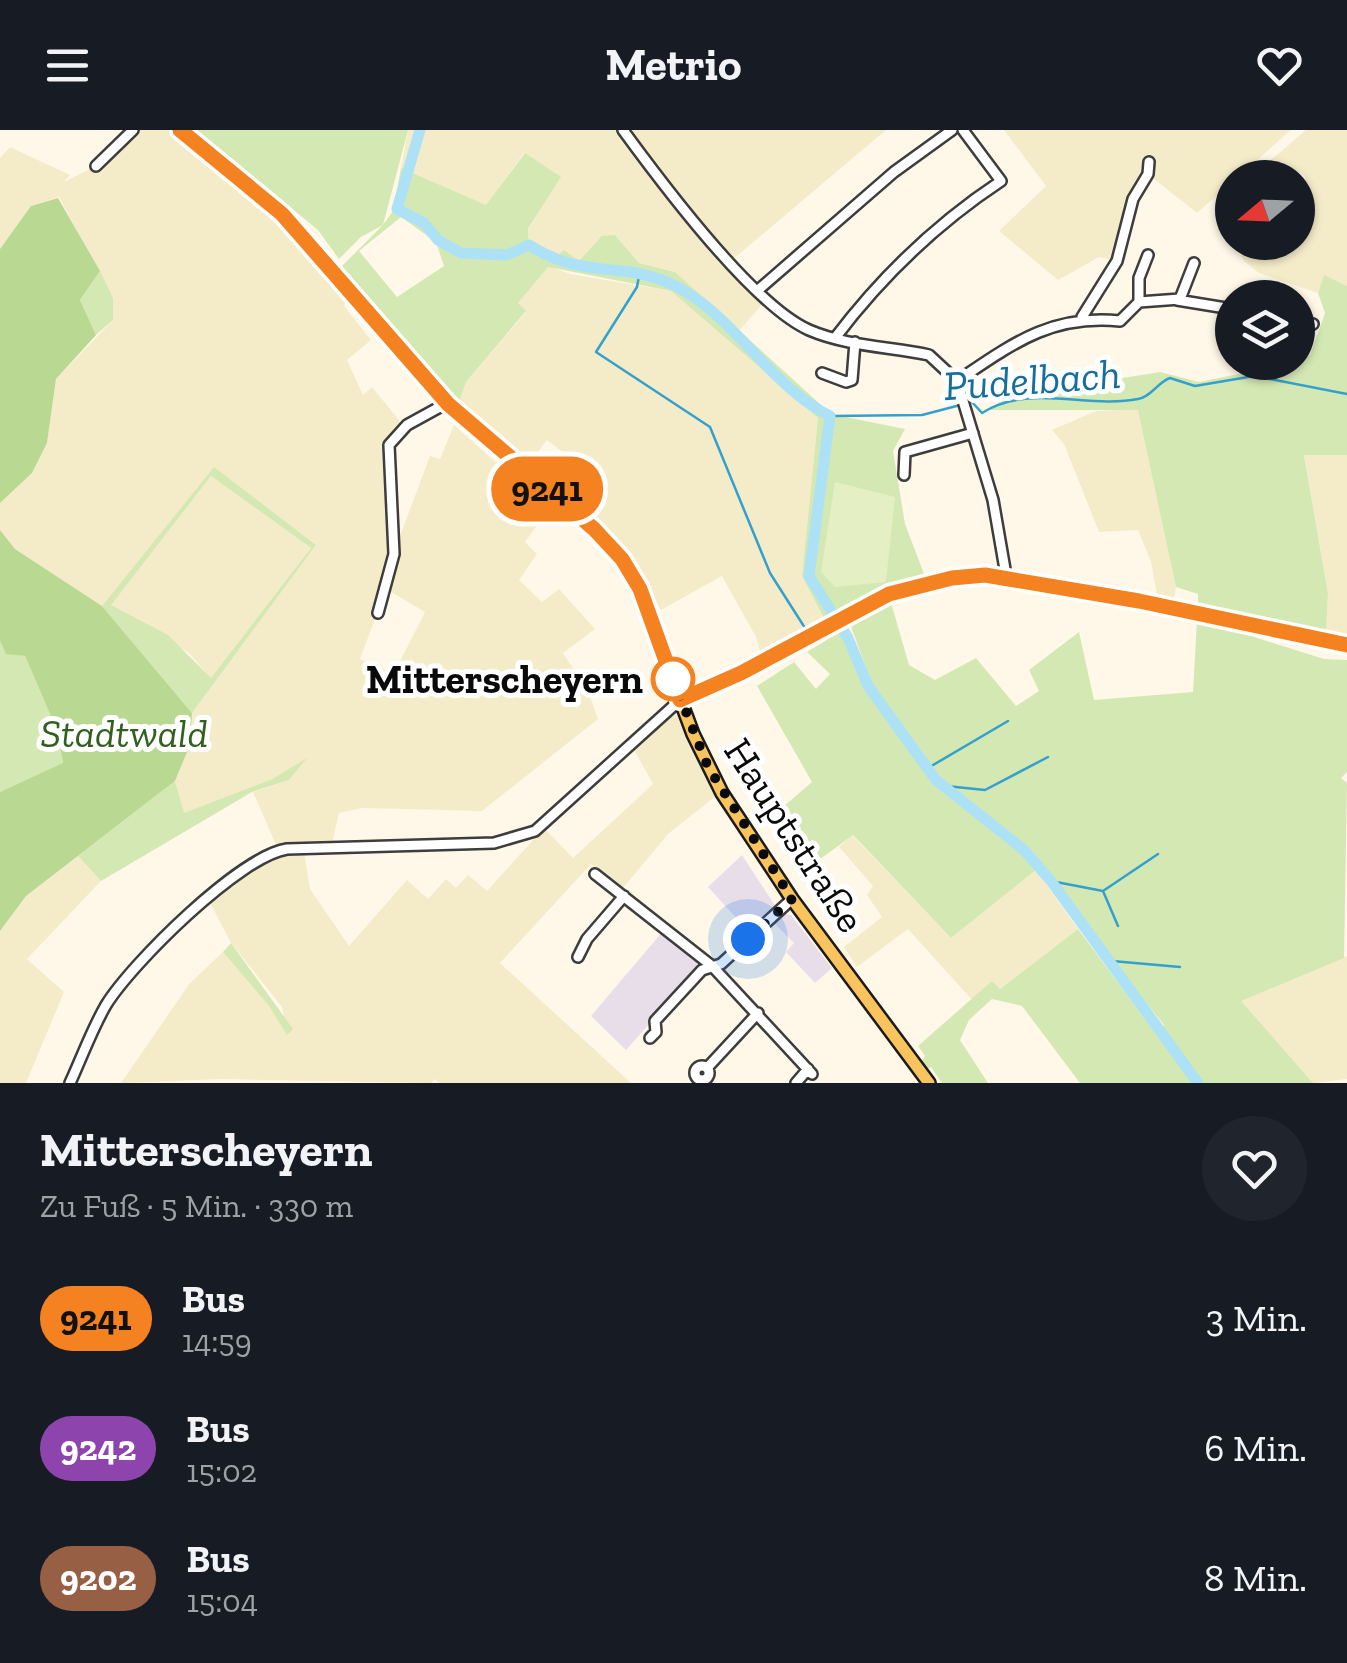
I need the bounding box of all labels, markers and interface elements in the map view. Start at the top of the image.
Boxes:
icon: menu [40,38,95,93]
text: Metrio [605,38,742,92]
icon: heart [1252,38,1307,93]
north arrow [1215,160,1315,260]
map controls [1215,160,1315,380]
button: layers [1215,280,1315,380]
water label: Pudelbach [942,348,1122,411]
line badge: 9241 [477,456,617,522]
text: 9241 [511,468,583,510]
place label: Mitterscheyern [366,655,643,703]
marker: Mitterscheyern [652,658,694,700]
park label: Stadtwald [40,709,208,757]
street label: Hauptstraße [714,729,876,941]
your location [723,914,773,964]
button: heart [1202,1116,1307,1221]
text: Mitterscheyern [40,1121,372,1178]
text: Zu Fuß · 5 Min. · 330 m [40,1187,353,1225]
text: Bus [182,1276,245,1322]
text: 3 Min. [1206,1295,1307,1341]
text: 9241 [60,1297,132,1339]
text: 14:59 [182,1322,252,1360]
text: Bus [186,1406,250,1452]
text: 6 Min. [1204,1425,1307,1471]
text: 9242 [60,1427,136,1469]
text: 15:02 [186,1452,257,1490]
text: Bus [186,1536,250,1582]
text: 8 Min. [1204,1555,1307,1601]
text: 9202 [60,1557,136,1599]
text: 15:04 [186,1582,258,1620]

